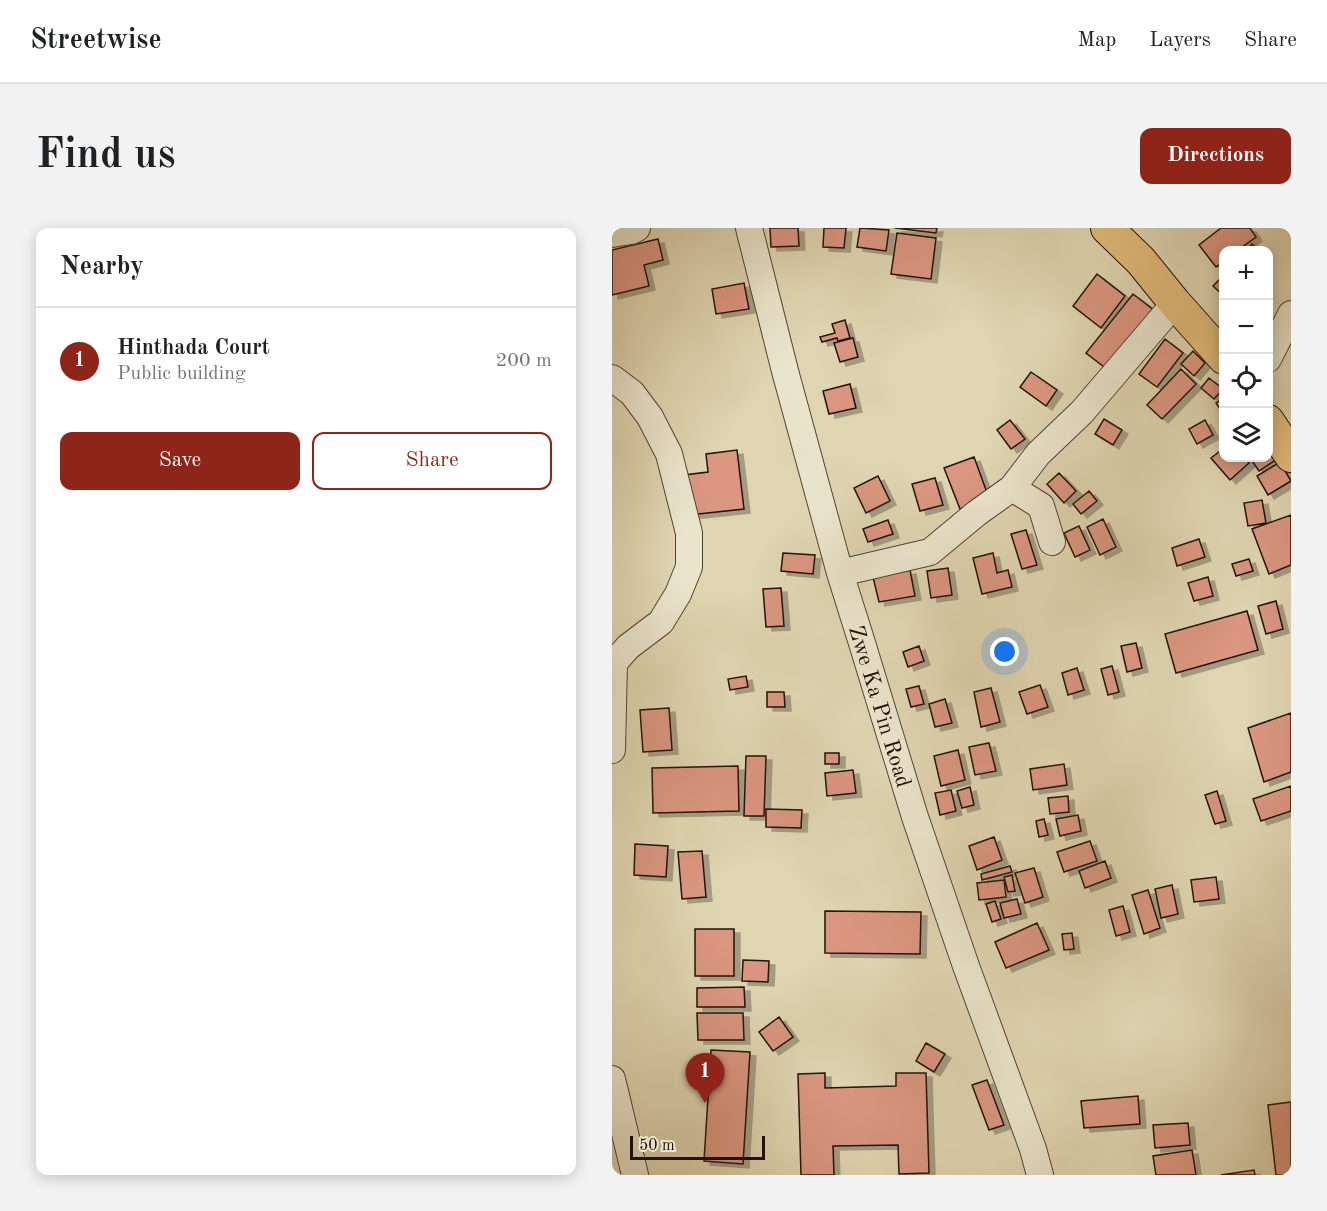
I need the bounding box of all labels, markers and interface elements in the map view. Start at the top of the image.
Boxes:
text: Streetwise [30,27,162,55]
text: Map [1077,30,1116,51]
text: Layers [1149,30,1211,51]
text: Share [1244,30,1297,51]
button: Directions [1140,128,1291,184]
text: Find us [36,135,175,177]
map controls [1219,246,1273,462]
button: + [1219,246,1273,300]
text: Nearby [60,254,144,280]
button: − [1219,300,1273,354]
text: Hinthada Court [117,337,270,359]
text: 1 [74,351,85,371]
text: 200 m [496,351,552,371]
button: locate [1219,354,1273,408]
text: Public building [117,364,246,384]
button: layers [1219,408,1273,462]
button: Save [60,432,300,490]
button: Share [312,432,552,490]
street label: Zwe Ka Pin Road [844,623,914,790]
your location [990,637,1019,666]
pin: 1 [686,1054,724,1103]
scale bar [630,1133,765,1160]
text: 50 m [639,1138,675,1154]

